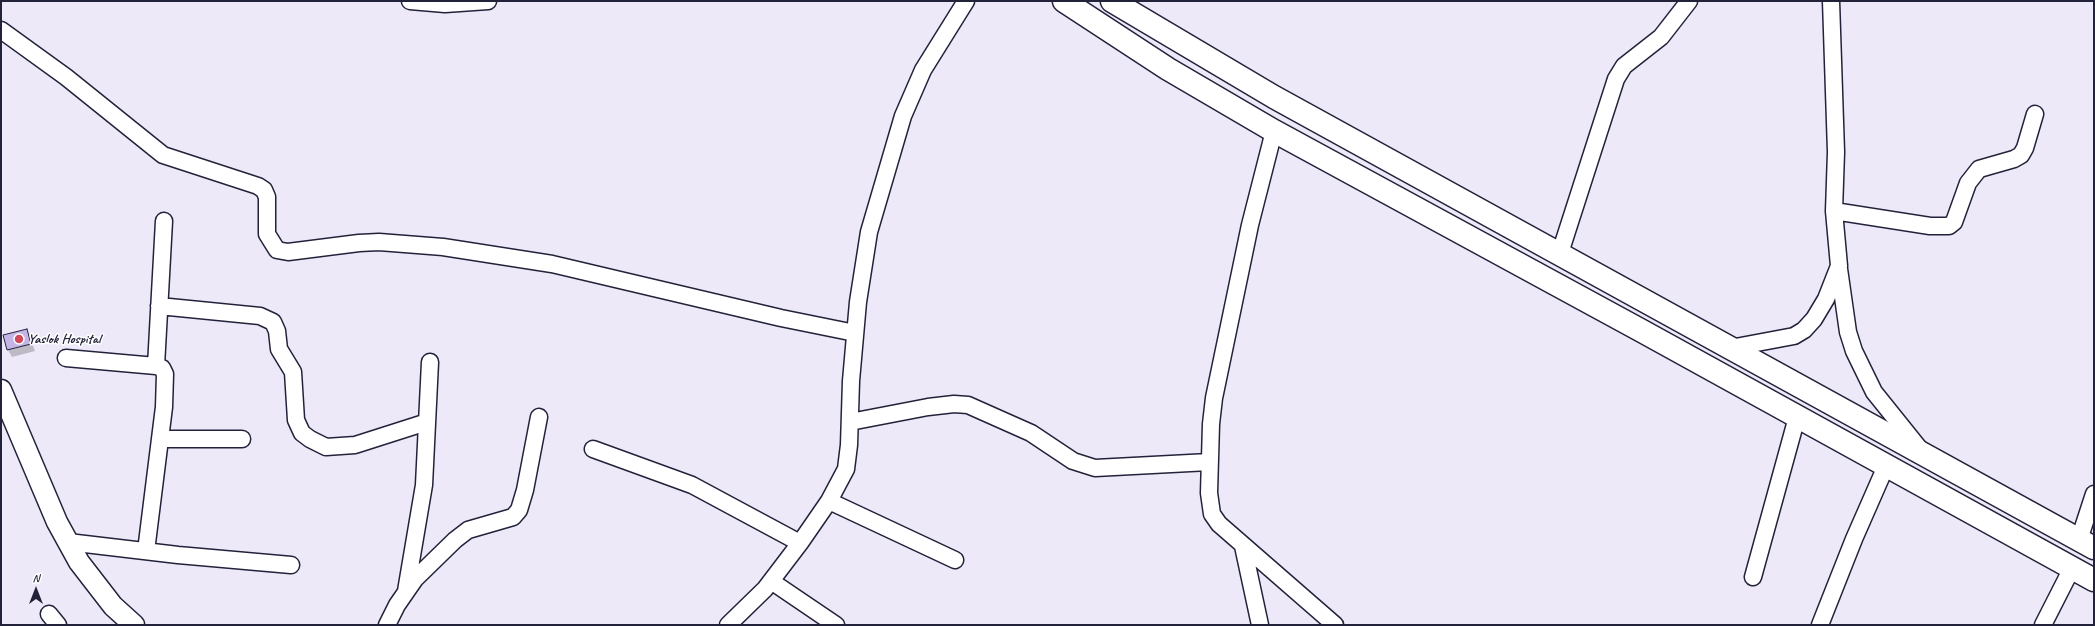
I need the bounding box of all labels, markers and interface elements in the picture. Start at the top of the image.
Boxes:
place label: Yaslok Hospital [28,331,100,347]
marker: Yaslok Hospital [13,333,25,345]
north arrow [16,570,56,610]
text: N [33,571,39,585]

